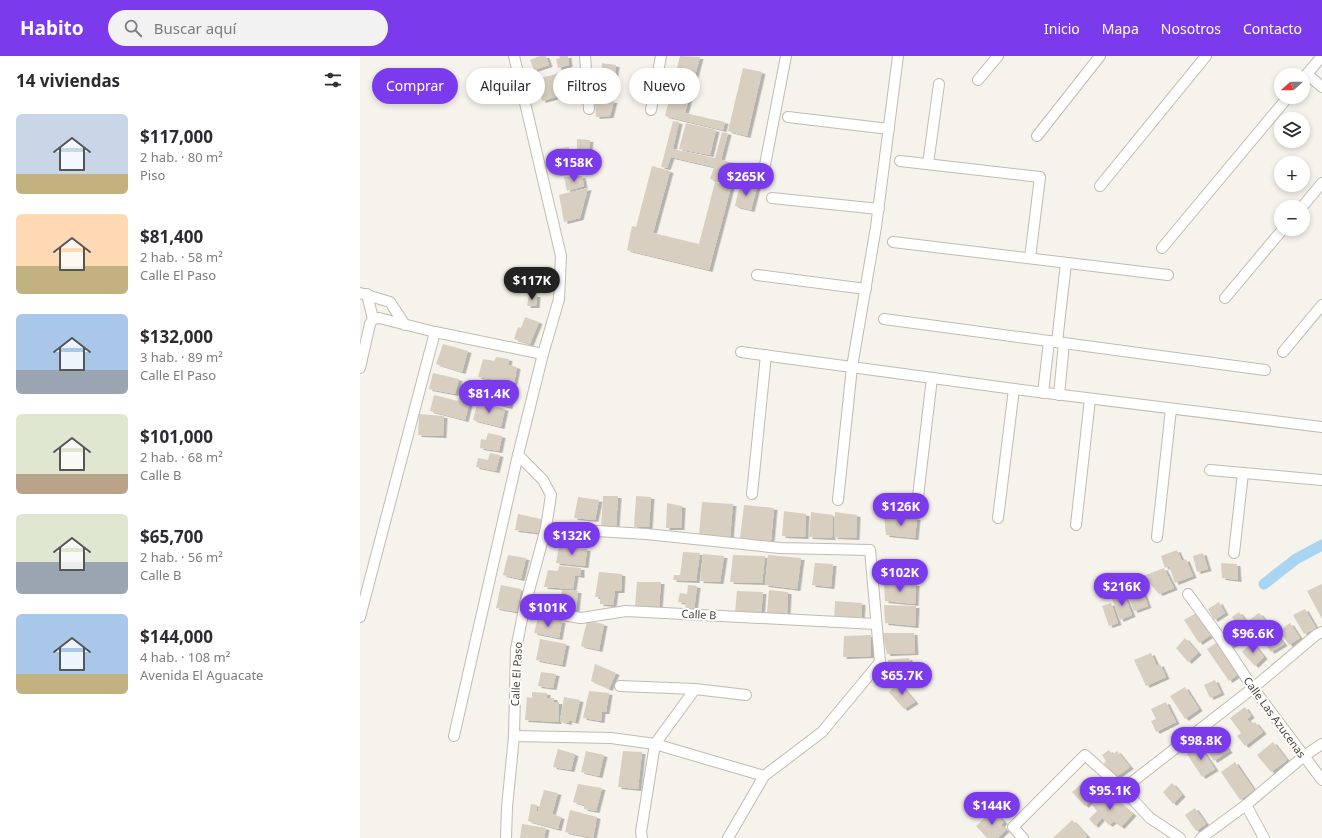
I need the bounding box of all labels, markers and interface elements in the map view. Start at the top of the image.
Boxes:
search box [108,10,388,46]
text: Habito [20,15,84,41]
icon: search [122,17,144,39]
text: Buscar aquí [154,18,236,38]
text: Inicio [1044,19,1080,38]
text: Mapa [1102,19,1139,38]
text: Nosotros [1161,19,1221,38]
text: Contacto [1243,19,1302,38]
chip: Comprar [372,68,458,104]
chip: Alquilar [466,68,545,104]
chip: Filtros [553,68,621,104]
chip: Nuevo [629,68,700,104]
north arrow [1274,68,1310,104]
map controls [1274,68,1310,236]
text: 14 viviendas [16,69,120,92]
icon: filters [322,69,344,91]
button: layers [1274,112,1310,148]
text: $117,000 [140,125,213,148]
icon: home [48,130,96,178]
text: 2 hab. · 80 m² [140,148,223,166]
pin: $158K [546,149,602,183]
text: $158K [555,153,593,171]
button: + [1274,156,1310,192]
pin: $265K [718,163,774,197]
text: Piso [140,166,165,184]
text: $265K [727,167,765,185]
button: − [1274,200,1310,236]
text: $81,400 [140,225,203,248]
icon: home [48,230,96,278]
text: 2 hab. · 58 m² [140,248,223,266]
text: Calle El Paso [140,266,216,284]
pin: $117K [504,267,560,301]
text: $117K [513,271,551,289]
text: $132,000 [140,325,213,348]
icon: home [48,330,96,378]
text: 3 hab. · 89 m² [140,348,223,366]
text: Calle El Paso [140,366,216,384]
pin: $81.4K [456,380,522,414]
text: $81.4K [468,384,510,402]
text: $101,000 [140,425,213,448]
icon: home [48,430,96,478]
text: 2 hab. · 68 m² [140,448,223,466]
text: Calle B [140,466,181,484]
pin: $126K [873,493,929,527]
text: $126K [882,497,920,515]
pin: $132K [544,522,600,556]
text: $65,700 [140,525,203,548]
text: $132K [553,526,591,544]
icon: home [48,530,96,578]
text: 2 hab. · 56 m² [140,548,223,566]
pin: $102K [872,559,928,593]
text: $102K [881,563,919,581]
text: Calle B [140,566,181,584]
pin: $216K [1094,573,1150,607]
text: $216K [1103,577,1141,595]
pin: $101K [520,594,576,628]
text: $101K [529,598,567,616]
street label: Calle B [681,606,717,622]
pin: $96.6K [1220,620,1286,654]
text: $96.6K [1232,624,1274,642]
text: $144,000 [140,625,213,648]
icon: home [48,630,96,678]
street label: Calle El Paso [507,641,525,707]
text: 4 hab. · 108 m² [140,648,230,666]
pin: $65.7K [869,662,935,696]
text: Avenida El Aguacate [140,666,263,684]
text: $65.7K [881,666,923,684]
street label: Calle Las Azucenas [1241,673,1309,761]
pin: $98.8K [1168,727,1234,761]
text: $98.8K [1180,731,1222,749]
pin: $95.1K [1077,777,1143,811]
text: $95.1K [1089,781,1131,799]
pin: $144K [964,792,1020,826]
text: $144K [973,796,1011,814]

